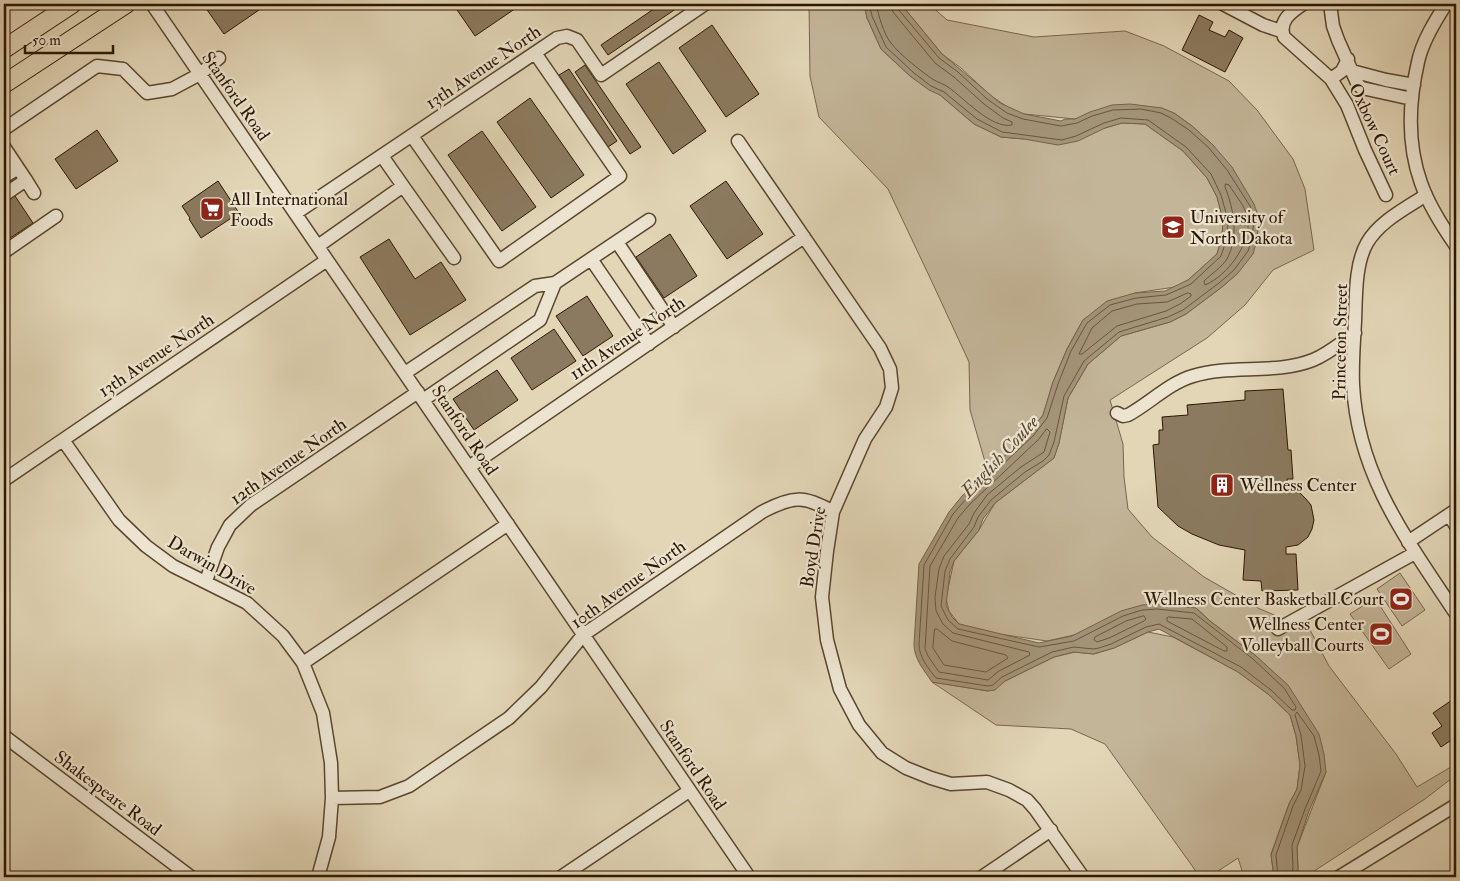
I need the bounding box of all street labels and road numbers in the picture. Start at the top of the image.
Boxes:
street label: 13th Avenue North [421,20,546,115]
street label: Stanford Road [196,47,275,146]
street label: Oxbow Court [1343,80,1406,179]
street label: Princeton Street [1328,283,1353,401]
street label: 11th Avenue North [565,291,690,385]
street label: 13th Avenue North [94,308,219,403]
street label: Stanford Road [426,381,503,480]
street label: 12th Avenue North [226,412,351,510]
street label: Boyd Drive [796,504,831,589]
street label: Darwin Drive [163,531,261,600]
street label: 10th Avenue North [566,535,691,634]
street label: Stanford Road [654,716,731,815]
street label: Shakespeare Road [49,746,166,841]

